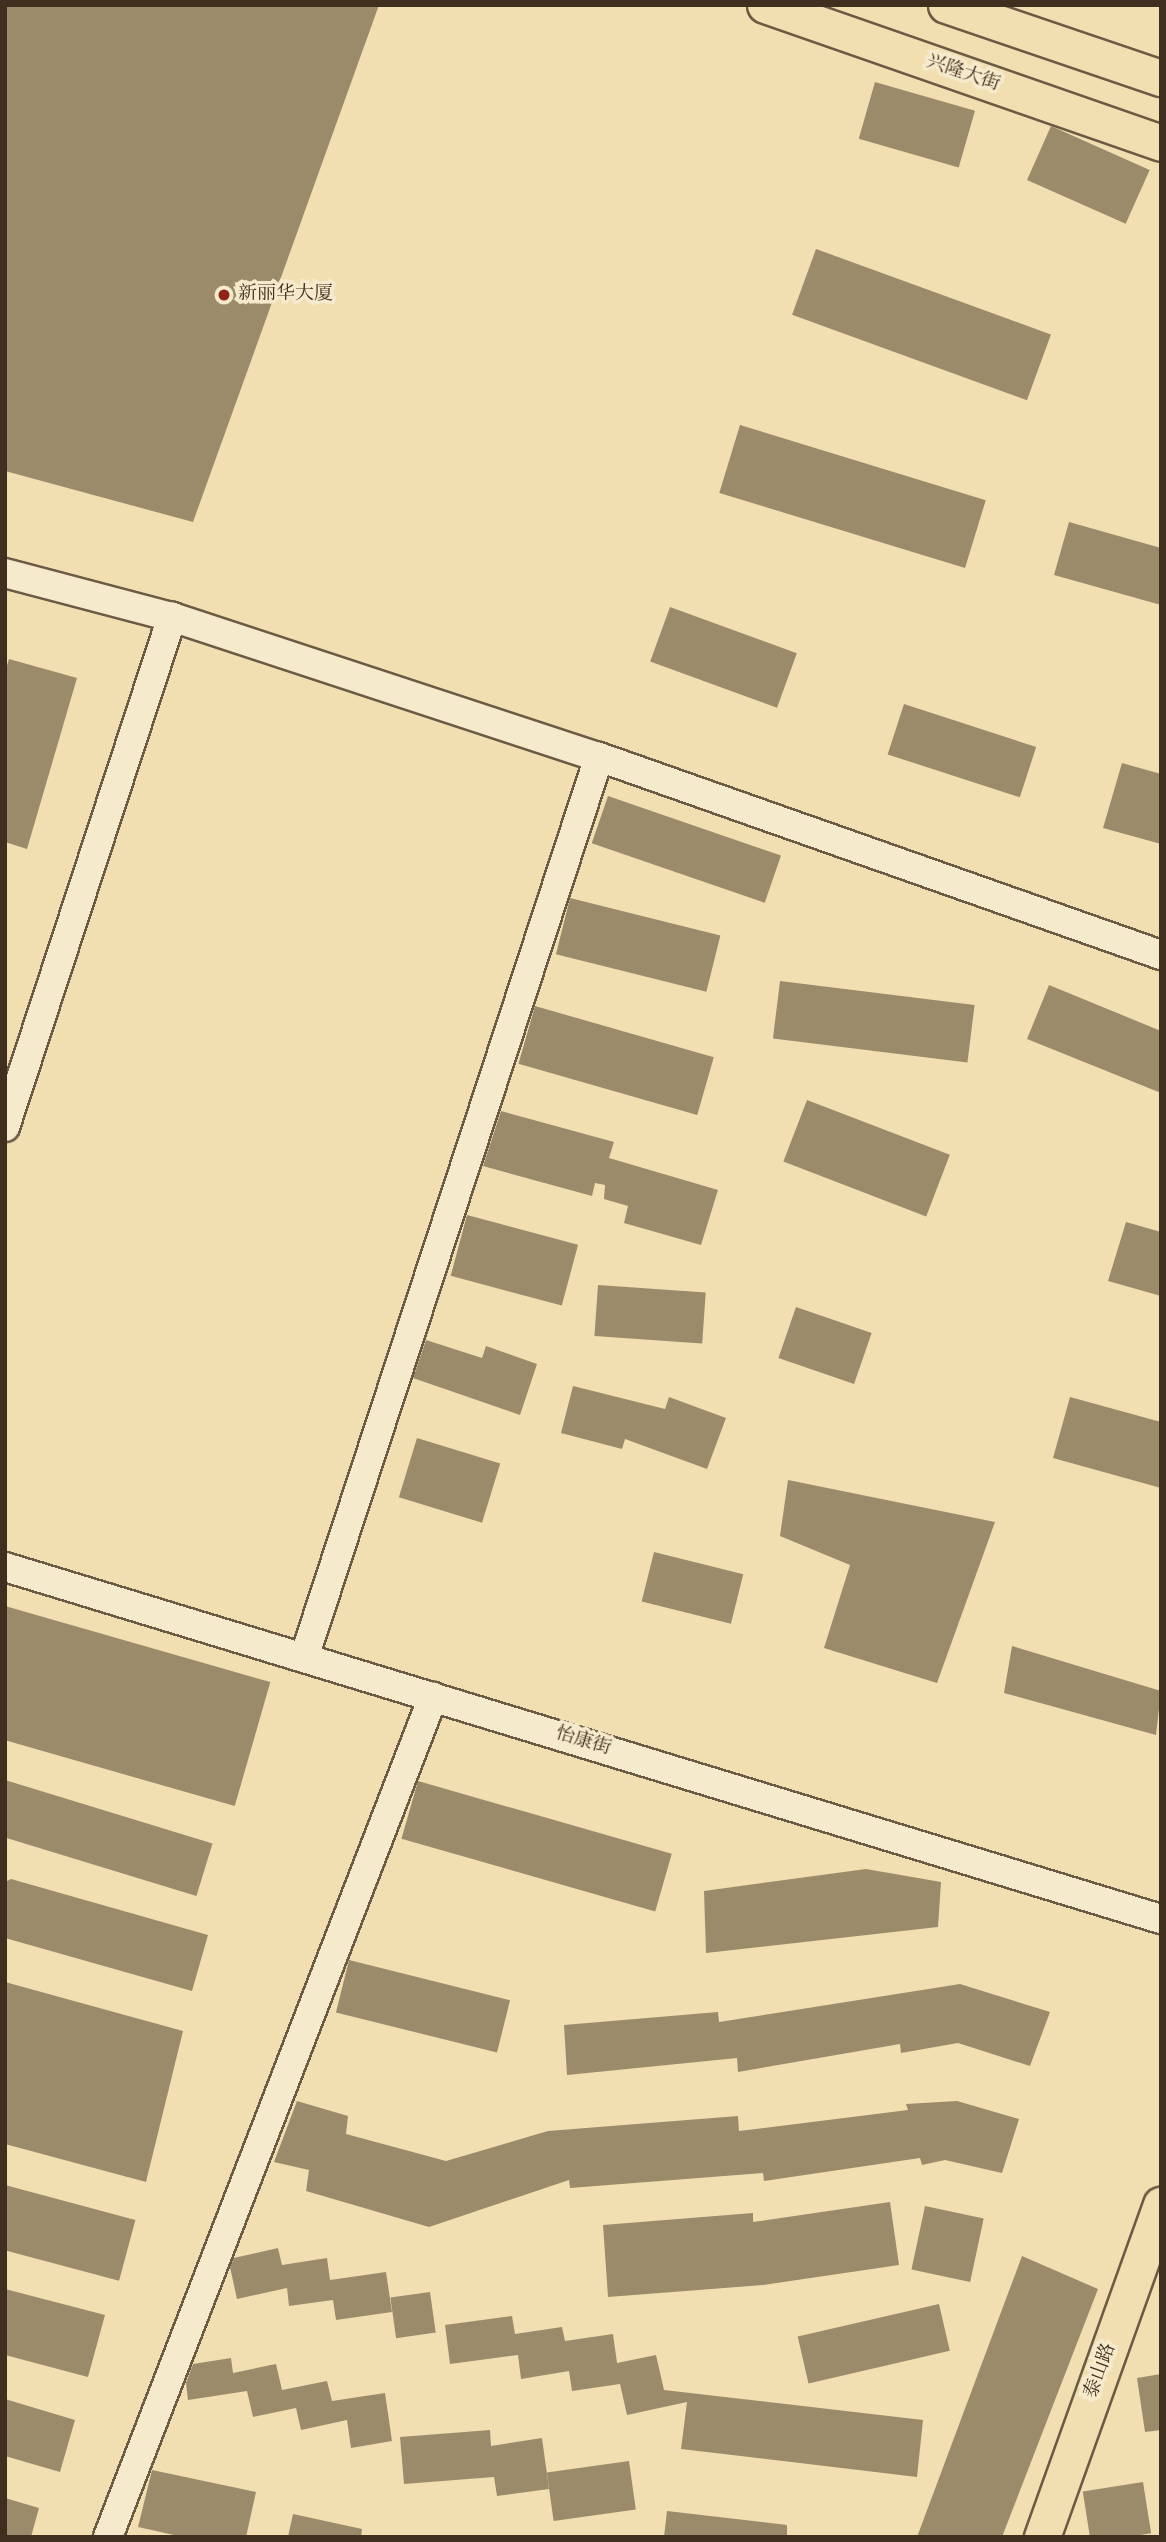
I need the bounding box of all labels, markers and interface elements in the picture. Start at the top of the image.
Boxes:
street label: 兴隆大街 [923,51,1003,97]
place label: 新丽华大厦 [238,284,333,306]
marker: 新丽华大厦 [216,287,232,303]
street label: 怡康街 [552,1723,614,1761]
street label: 泰山路 [1081,2340,1121,2402]

